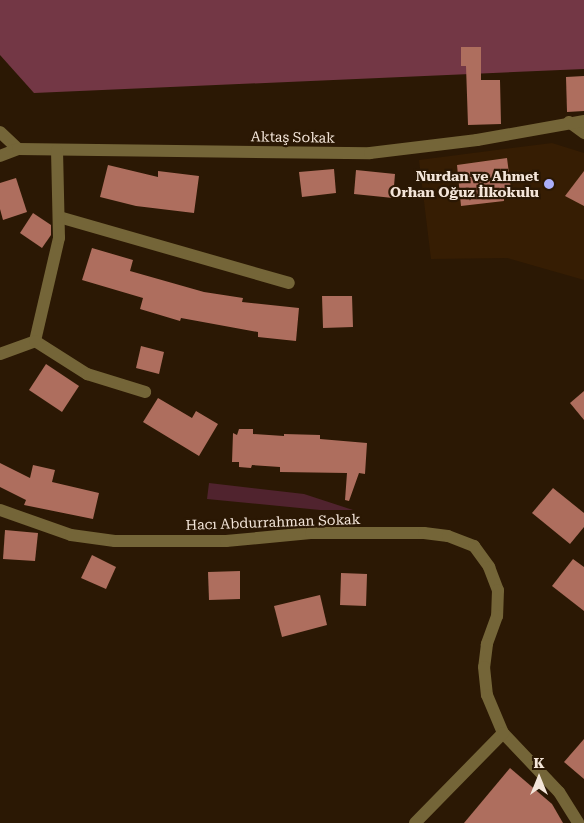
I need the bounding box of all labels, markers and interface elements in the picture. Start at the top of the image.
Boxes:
street label: Aktaş Sokak [251,128,335,146]
place label: Nurdan ve Ahmet Orhan Oğuz İlkokulu [390,168,539,200]
marker: Nurdan ve Ahmet Orhan Oğuz İlkokulu [543,178,555,190]
street label: Hacı Abdurrahman Sokak [185,511,361,533]
north arrow [514,753,564,803]
text: K [533,755,545,771]

